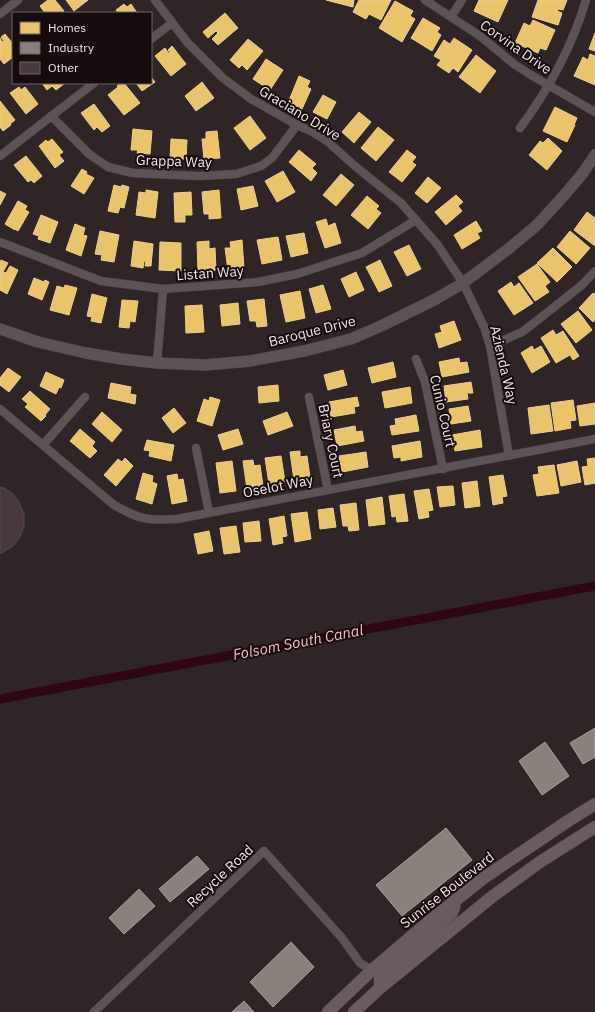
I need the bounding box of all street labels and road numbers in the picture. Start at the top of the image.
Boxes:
street label: Corvina Drive [477,16,556,78]
street label: Graciano Drive [256,82,344,145]
street label: Grappa Way [136,151,212,171]
street label: Listan Way [176,262,244,284]
street label: Baroque Drive [267,311,358,351]
street label: Azienda Way [486,324,522,406]
street label: Cunio Court [426,373,460,449]
street label: Briary Court [314,402,348,480]
street label: Oselot Way [241,470,315,502]
street label: Recycle Road [183,841,257,911]
street label: Sunrise Boulevard [396,848,498,932]

